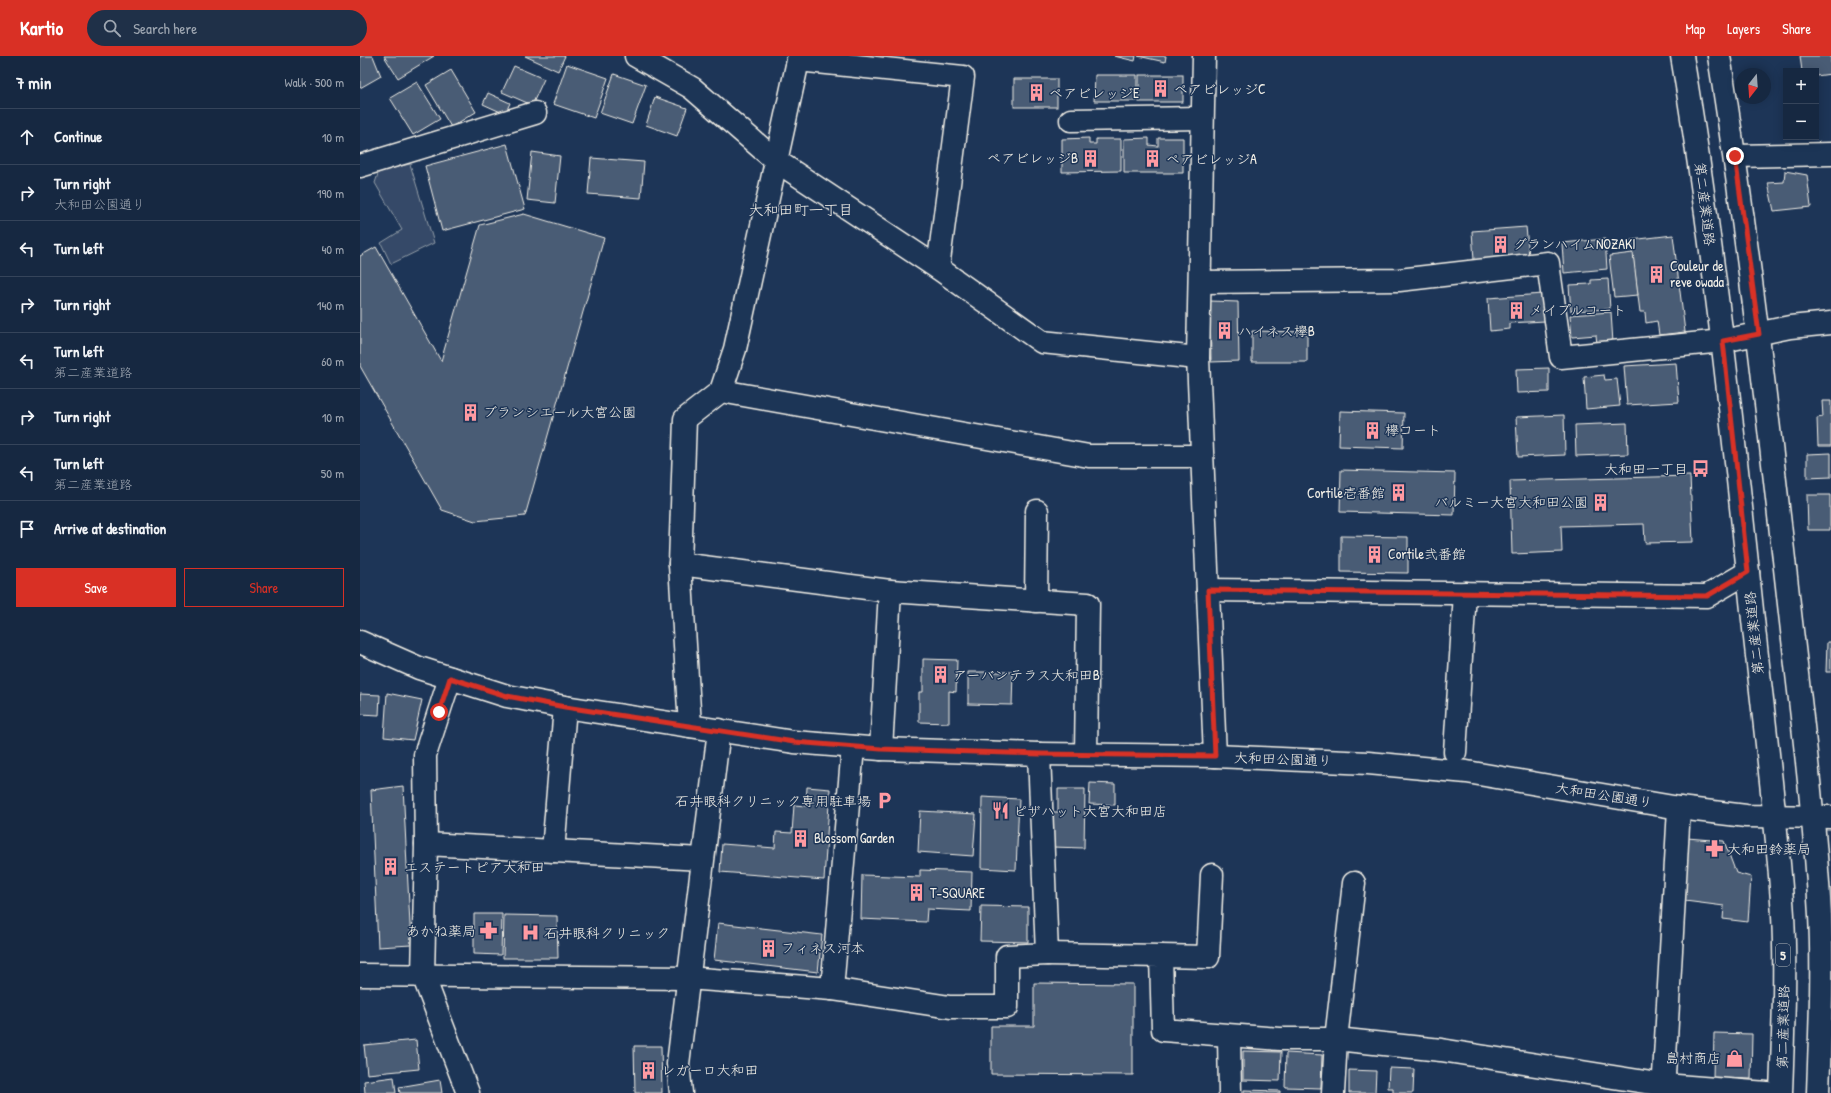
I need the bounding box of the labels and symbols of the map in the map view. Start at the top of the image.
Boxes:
north arrow [1735,68,1771,104]
building icon: ペアビレッジC [1151,79,1171,99]
place label: ペアビレッジC [1174,79,1266,98]
building icon: ペアビレッジE [1026,83,1046,103]
place label: ペアビレッジE [1049,83,1139,102]
route end [1726,147,1744,165]
place label: ペアビレッジB [987,148,1078,167]
building icon: ペアビレッジB [1081,148,1101,168]
building icon: ペアビレッジA [1143,149,1163,169]
place label: ペアビレッジA [1166,149,1257,168]
street label: 第二産業道路 [1691,161,1720,247]
district label: 大和田町一丁目 [748,199,854,220]
building icon: グランハイムNOZAKI [1490,234,1510,254]
place label: グランハイムNOZAKI [1513,234,1636,253]
place label: Couleur de reve owada [1670,256,1724,291]
building icon: Couleur de reve owada [1647,264,1667,284]
building icon: メイプルコート [1506,300,1526,320]
place label: メイプルコート [1529,300,1626,319]
building icon: ハイネス欅B [1215,321,1235,341]
place label: ハイネス欅B [1238,321,1315,340]
building icon: ブランシエール大宮公園 [460,402,480,422]
place label: ブランシエール大宮公園 [483,402,636,421]
building icon: 欅コート [1362,420,1382,440]
place label: 欅コート [1385,420,1441,439]
place label: 大和田一丁目 [1604,459,1688,478]
bus stop icon: 大和田一丁目 [1691,459,1711,479]
place label: Cortile壱番館 [1307,483,1385,502]
building icon: Cortile壱番館 [1388,483,1408,503]
place label: バルミー大宮大和田公園 [1434,492,1588,511]
building icon: バルミー大宮大和田公園 [1591,492,1611,512]
building icon: Cortile弐番館 [1365,544,1385,564]
place label: Cortile弐番館 [1388,544,1466,563]
street label: 第二産業道路 [1740,590,1767,676]
building icon: アーバンテラス大和田B [930,665,950,685]
place label: アーバンテラス大和田B [953,665,1100,684]
route start [430,703,448,721]
street label: 大和田公園通り [1234,747,1332,770]
street label: 大和田公園通り [1554,777,1654,812]
place label: 石井眼科クリニック専用駐車場 [675,791,871,810]
parking icon: 石井眼科クリニック専用駐車場 [874,791,894,811]
restaurant icon: ピザハット大宮大和田店 [990,801,1010,821]
place label: ピザハット大宮大和田店 [1013,801,1167,820]
building icon: Blossom Garden [791,828,811,848]
place label: Blossom Garden [814,828,895,847]
pharmacy icon: 大和田鈴薬局 [1704,839,1724,859]
place label: 大和田鈴薬局 [1727,839,1811,858]
building icon: エステートピア大和田 [381,857,401,877]
place label: エステートピア大和田 [404,857,545,876]
building icon: T-SQUARE [907,883,927,903]
place label: T-SQUARE [930,883,985,902]
place label: あかね薬局 [406,921,476,940]
pharmacy icon: あかね薬局 [479,921,499,941]
hospital icon: 石井眼科クリニック [521,923,541,943]
place label: 石井眼科クリニック [544,923,670,942]
building icon: フィネス河本 [758,938,778,958]
place label: フィネス河本 [781,938,865,957]
road number: 5 [1776,944,1790,966]
street label: 第二産業道路 [1772,985,1793,1069]
place label: 島村商店 [1665,1048,1721,1067]
shop icon: 島村商店 [1724,1048,1744,1068]
building icon: レガーロ大和田 [638,1060,658,1080]
place label: レガーロ大和田 [661,1060,758,1079]

